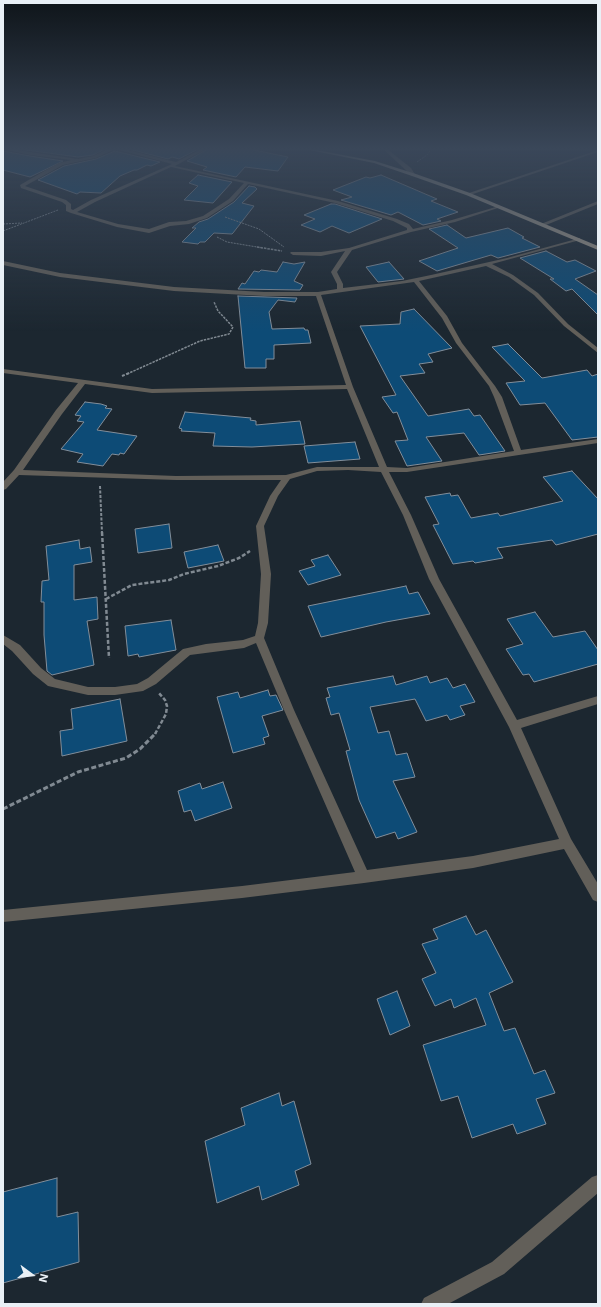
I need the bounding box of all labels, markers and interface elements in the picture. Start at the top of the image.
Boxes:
north arrow [12,1255,52,1295]
text: N [36,1272,51,1284]

